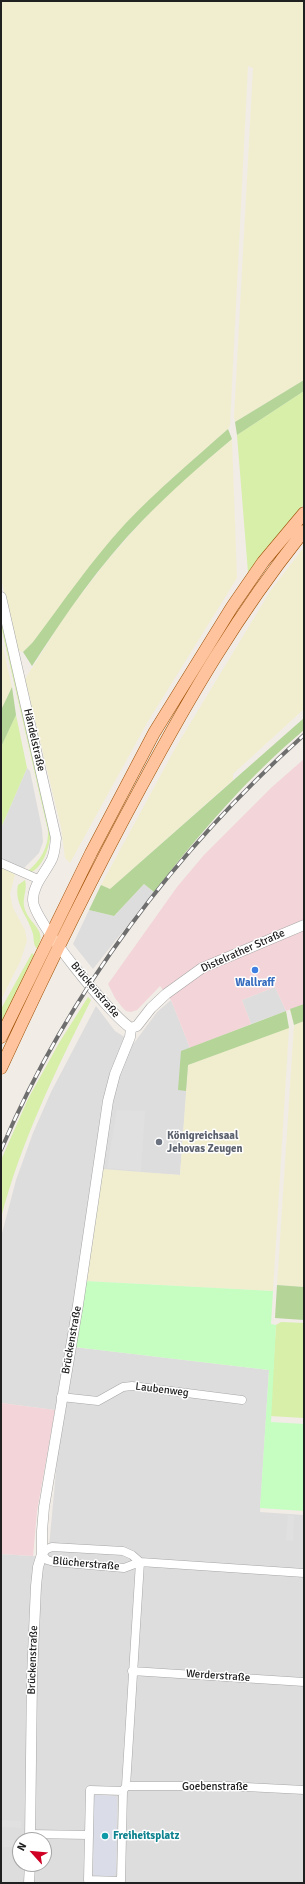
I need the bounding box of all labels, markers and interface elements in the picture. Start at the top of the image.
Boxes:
street label: Händelstraße [20,707,48,773]
street label: Distelrather Straße [199,927,287,975]
street label: Brückenstraße [68,959,122,1021]
marker: Wallraff [250,965,260,975]
place label: Wallraff [235,976,275,990]
place label: Königreichsaal Jehovas Zeugen [167,1129,243,1155]
marker: Königreichsaal Jehovas Zeugen [154,1137,164,1147]
street label: Brückenstraße [59,1305,85,1375]
street label: Laubenweg [135,1380,189,1400]
street label: Blücherstraße [52,1555,120,1573]
street label: Brückenstraße [25,1625,41,1695]
street label: Werderstraße [185,1667,251,1685]
street label: Goebenstraße [182,1780,248,1794]
place label: Freiheitsplatz [113,1829,179,1843]
marker: Freiheitsplatz [100,1831,110,1841]
north arrow [12,1832,52,1872]
text: N [14,1840,29,1853]

